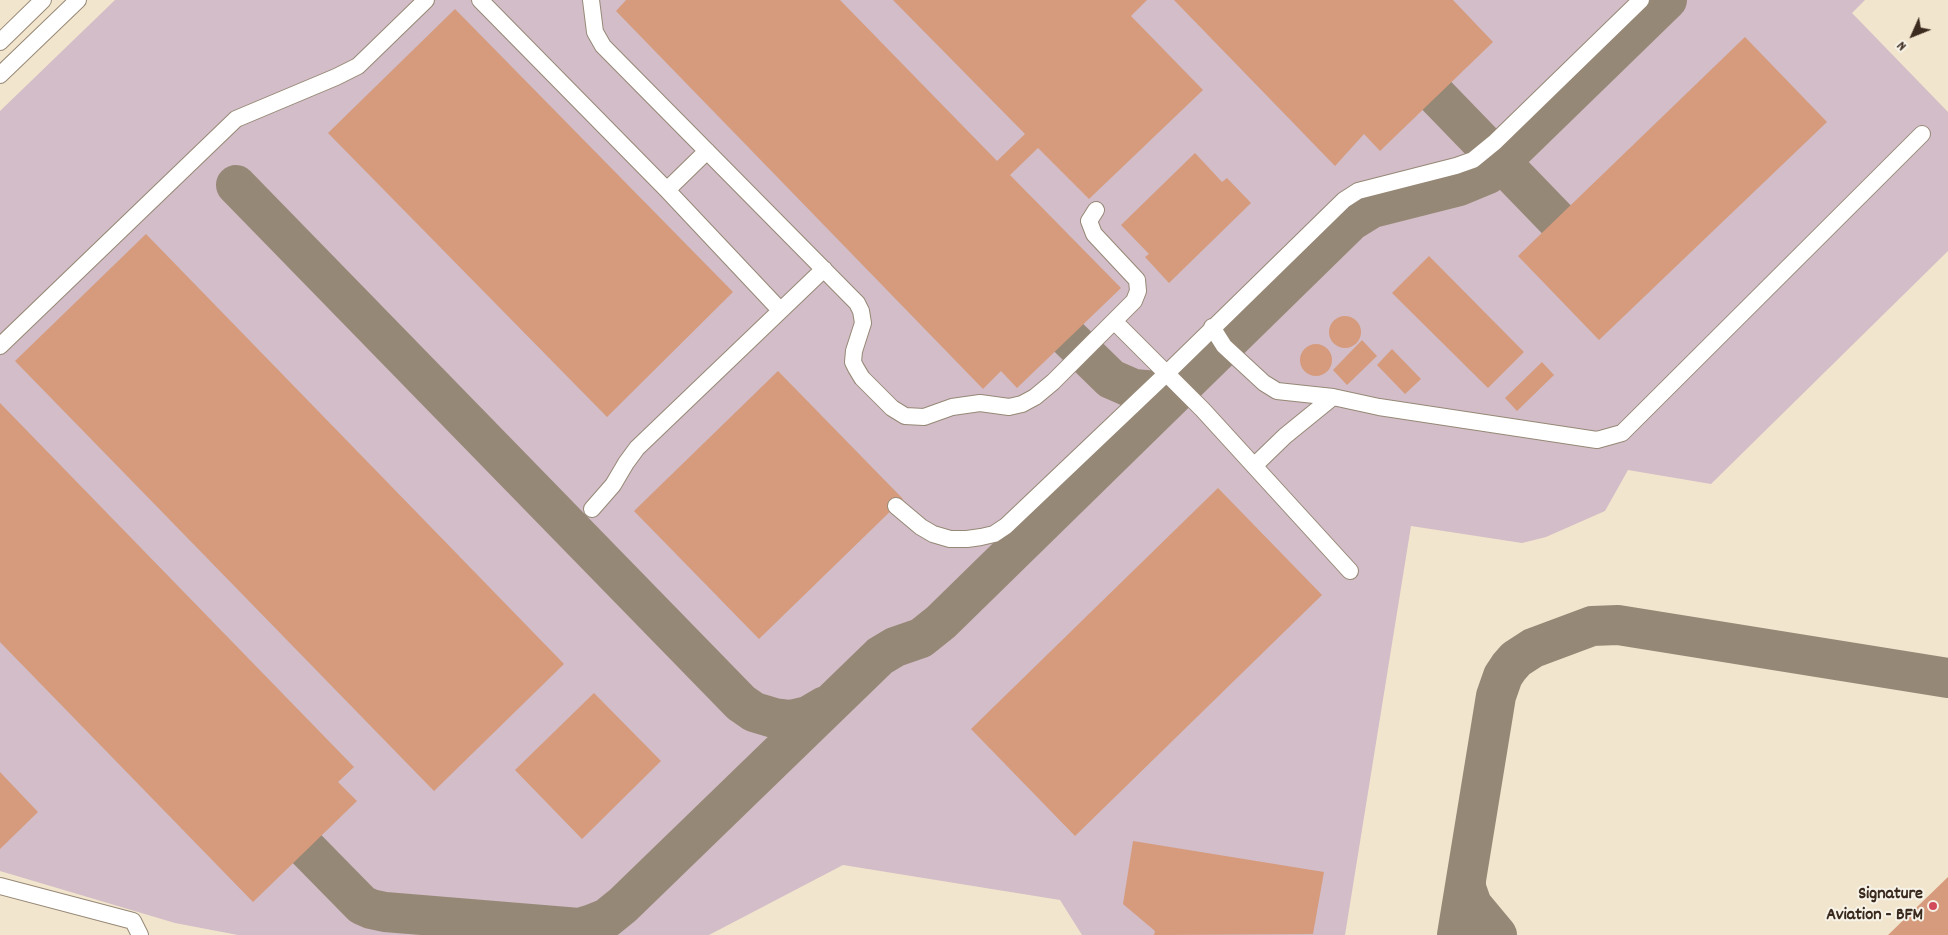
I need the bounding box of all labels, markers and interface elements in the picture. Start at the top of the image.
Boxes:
north arrow [1888,10,1938,60]
text: N [1893,36,1912,55]
place label: Signature Aviation - BFM [1826,885,1923,928]
marker: Signature Aviation - BFM [1927,900,1939,912]

